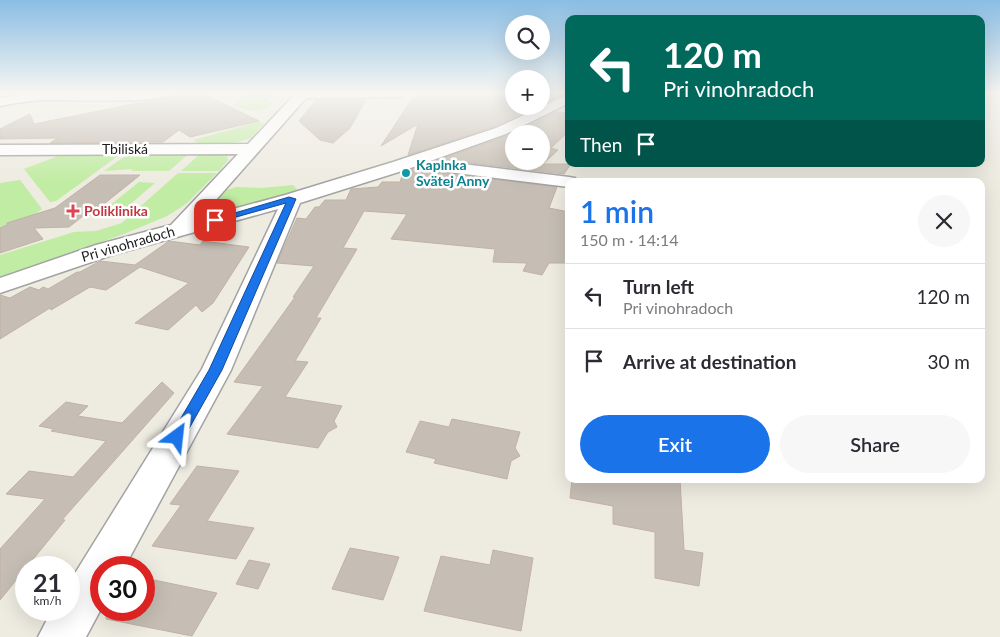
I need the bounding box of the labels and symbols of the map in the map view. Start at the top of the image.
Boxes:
street label: Tbiliská [102,140,148,157]
place label: Kaplnka Svätej Anny [416,156,490,189]
marker: Kaplnka Svätej Anny [400,167,412,179]
pin [194,199,236,241]
place label: Poliklinika [84,202,148,219]
marker: Poliklinika [66,204,80,218]
street label: Pri vinohradoch [79,222,177,265]
position arrow [150,410,202,462]
speed limit sign: 30 [90,556,155,621]

